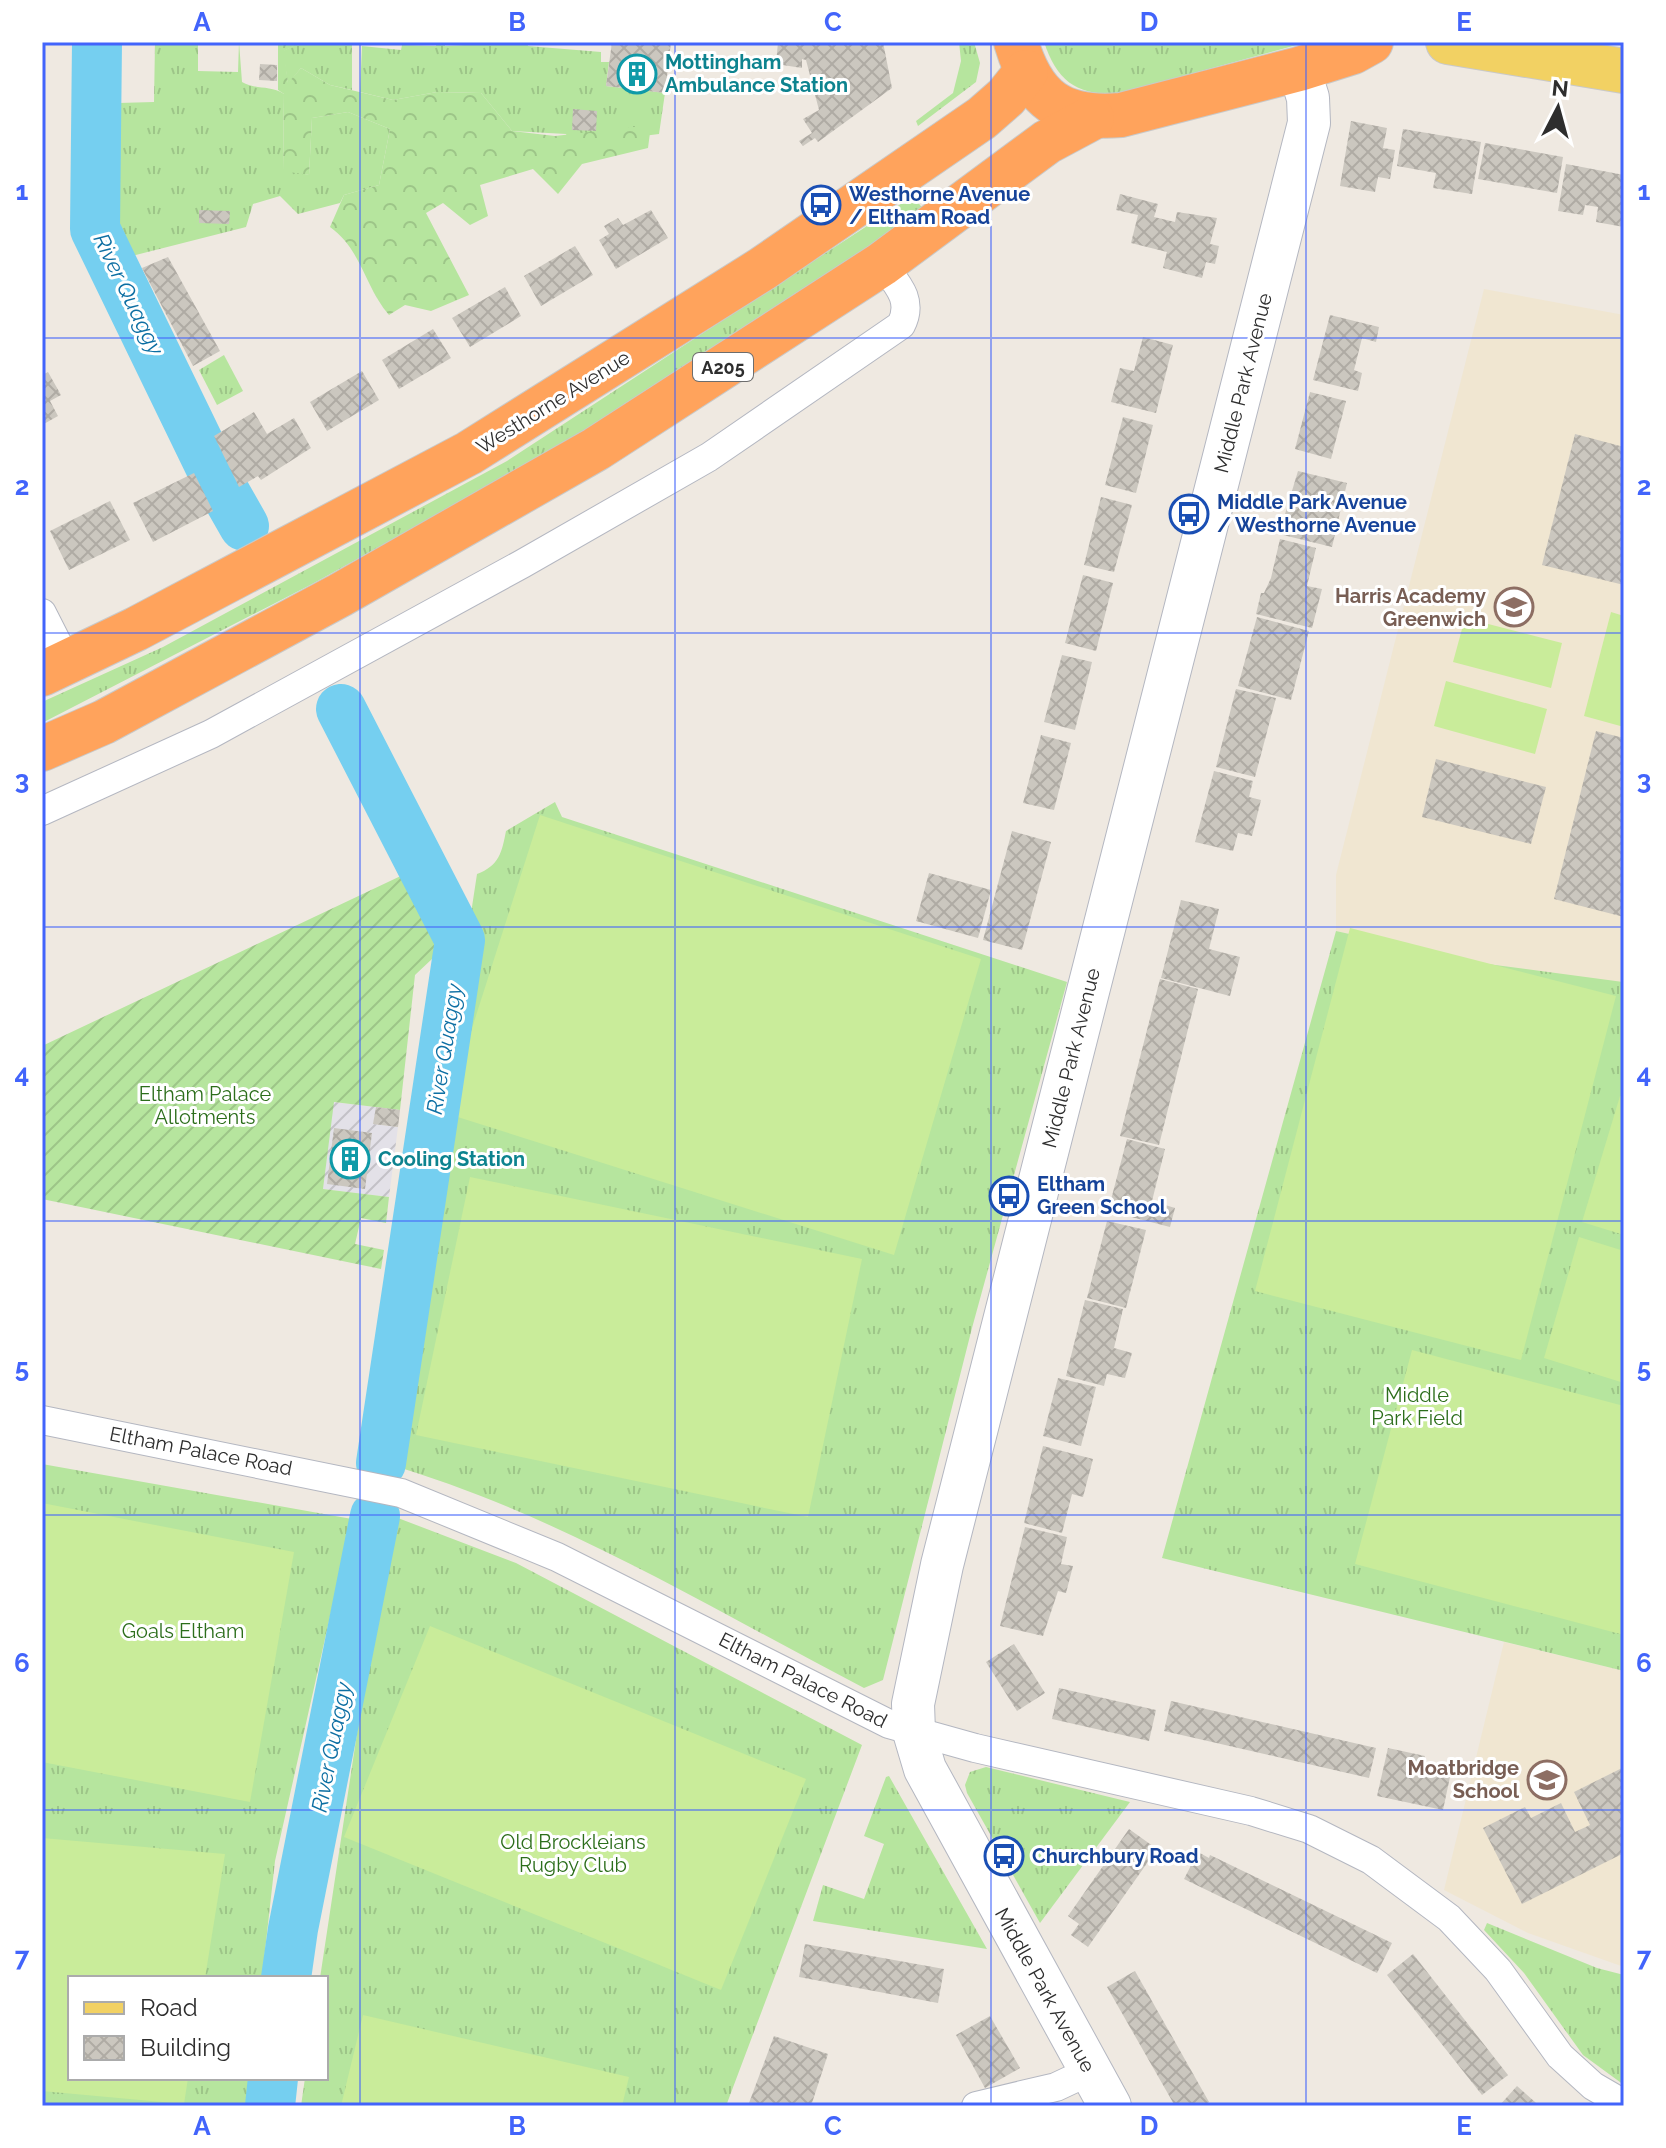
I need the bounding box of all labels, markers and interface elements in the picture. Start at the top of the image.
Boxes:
text: A [193,7,211,37]
text: B [508,7,526,37]
text: C [824,7,842,37]
text: D [1140,7,1158,37]
text: E [1456,7,1472,37]
place label: Mottingham Ambulance Station [665,50,848,97]
building icon: Mottingham Ambulance Station [616,53,658,95]
north arrow [1518,68,1598,148]
text: N [1550,74,1570,102]
text: 1 [16,176,29,206]
text: 1 [1638,176,1651,206]
place label: Westhorne Avenue / Eltham Road [849,182,1030,229]
bus stop icon: Westhorne Avenue / Eltham Road [800,184,842,226]
water label: River Quaggy [88,229,170,360]
street label: Middle Park Avenue [1209,290,1277,475]
street label: Westhorne Avenue [472,345,634,459]
road number: A205 [693,353,753,381]
text: 2 [15,471,29,501]
text: 2 [1637,471,1651,501]
place label: Middle Park Avenue / Westhorne Avenue [1217,490,1416,537]
bus stop icon: Middle Park Avenue / Westhorne Avenue [1168,493,1210,535]
place label: Harris Academy Greenwich [1335,584,1486,631]
school or university icon: Harris Academy Greenwich [1493,586,1535,628]
text: 3 [15,765,29,795]
text: 3 [1637,765,1651,795]
street label: Middle Park Avenue [1037,965,1105,1150]
water label: River Quaggy [421,981,467,1116]
text: 4 [15,1059,29,1089]
text: 4 [1637,1059,1651,1089]
park label: Eltham Palace Allotments [139,1082,272,1129]
building icon: Cooling Station [329,1138,371,1180]
place label: Cooling Station [378,1147,525,1171]
place label: Eltham Green School [1037,1172,1167,1219]
bus stop icon: Eltham Green School [988,1175,1030,1217]
text: 5 [15,1353,29,1383]
text: 5 [1637,1353,1651,1383]
park label: Middle Park Field [1371,1383,1463,1430]
street label: Eltham Palace Road [108,1422,294,1480]
park label: Goals Eltham [122,1619,244,1643]
street label: Eltham Palace Road [715,1627,891,1733]
text: 6 [14,1648,30,1678]
text: 6 [1636,1648,1652,1678]
water label: River Quaggy [306,1679,357,1814]
place label: Moatbridge School [1408,1756,1520,1803]
school or university icon: Moatbridge School [1526,1759,1568,1801]
park label: Old Brockleians Rugby Club [500,1830,646,1877]
bus stop icon: Churchbury Road [983,1835,1025,1877]
place label: Churchbury Road [1032,1844,1199,1868]
street label: Middle Park Avenue [990,1903,1100,2077]
text: 7 [15,1942,30,1972]
text: 7 [1637,1942,1652,1972]
legend [68,1976,328,2080]
text: Road [140,1993,198,2022]
text: Building [140,2033,231,2062]
text: A [193,2111,211,2141]
text: B [508,2111,526,2141]
text: C [824,2111,842,2141]
text: D [1140,2111,1158,2141]
text: E [1456,2111,1472,2141]

